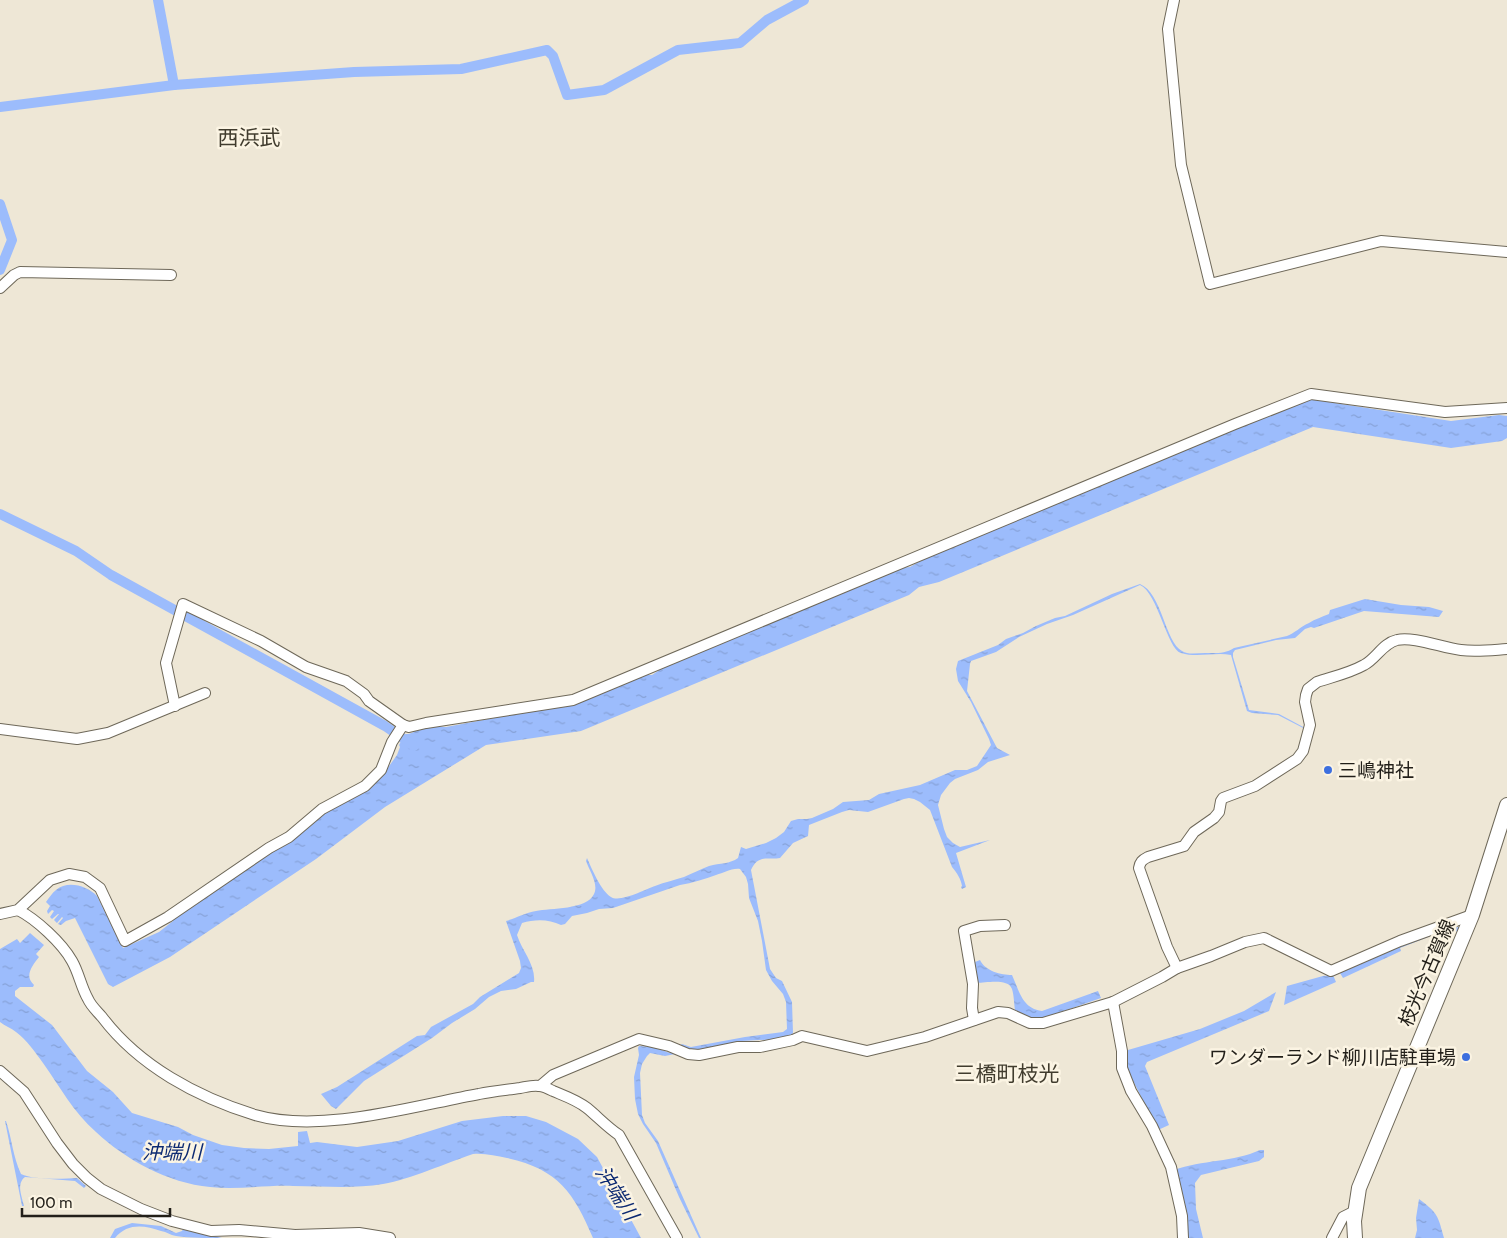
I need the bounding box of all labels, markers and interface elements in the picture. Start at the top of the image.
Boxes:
district label: 西浜武 [218,125,281,150]
place label: 三嶋神社 [1338,759,1414,782]
marker: 三嶋神社 [1322,764,1334,776]
street label: 枝光今古賀線 [1394,916,1460,1030]
place label: ワンダーランド柳川店駐車場 [1209,1046,1456,1069]
marker: ワンダーランド柳川店駐車場 [1460,1051,1472,1063]
district label: 三橋町枝光 [955,1061,1060,1086]
water label: 沖端川 [142,1140,204,1164]
water label: 沖端川 [591,1161,644,1226]
scale bar [22,1186,170,1218]
text: 100 m [30,1194,72,1212]

